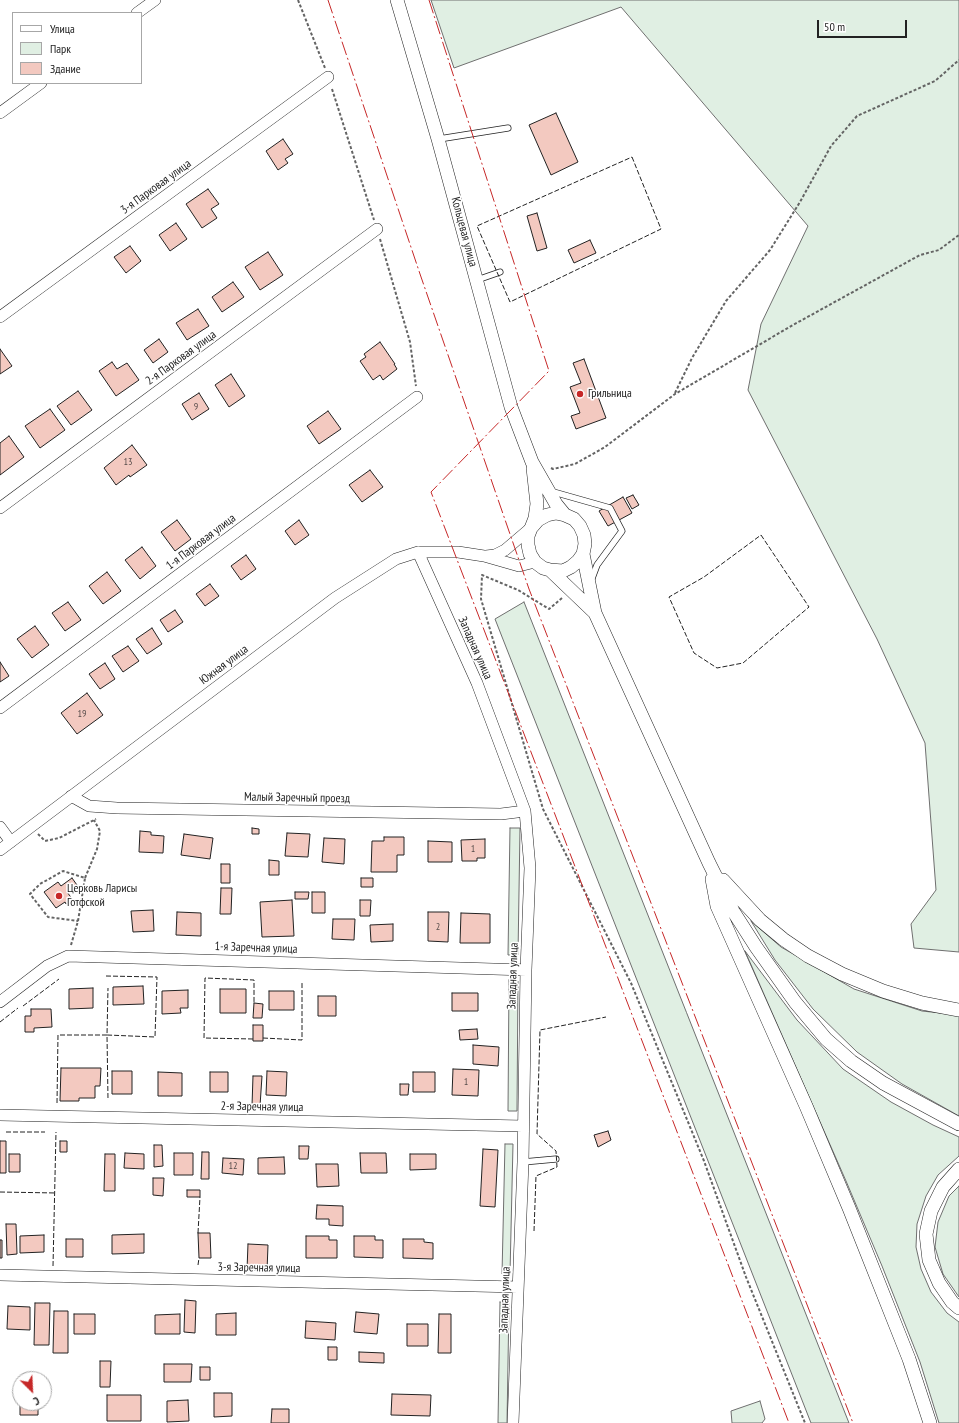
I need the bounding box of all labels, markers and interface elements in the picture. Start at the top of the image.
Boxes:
legend [12,12,142,84]
scale bar [819,12,909,38]
text: 50 m [824,19,845,34]
text: Улица [50,21,75,36]
text: Парк [50,41,71,56]
text: Здание [50,61,81,76]
street label: 3-я Парковая улица [118,157,194,217]
street label: Кольцевая улица [448,196,480,268]
street label: 2-я Парковая улица [143,328,219,388]
place label: Грильница [588,387,632,401]
marker: Грильница [575,389,585,399]
house number: 9 [194,401,198,413]
house number: 13 [124,456,132,468]
street label: 1-я Парковая улица [163,511,239,573]
street label: Западная улица [455,614,495,682]
street label: Южная улица [197,642,251,688]
house number: 19 [78,708,86,720]
street label: Малый Заречный проезд [244,790,350,806]
house number: 1 [471,843,475,855]
place label: Церковь Ларисы Готфской [67,882,137,910]
marker: Церковь Ларисы Готфской [54,891,64,901]
house number: 2 [436,921,440,933]
street label: 1-я Заречная улица [214,939,298,957]
street label: Западная улица [505,942,521,1010]
house number: 1 [464,1076,468,1088]
street label: 2-я Заречная улица [220,1099,304,1115]
house number: 12 [229,1160,237,1172]
street label: 3-я Заречная улица [217,1260,301,1276]
street label: Западная улица [497,1266,513,1334]
north arrow [12,1371,52,1411]
text: С [31,1394,42,1408]

